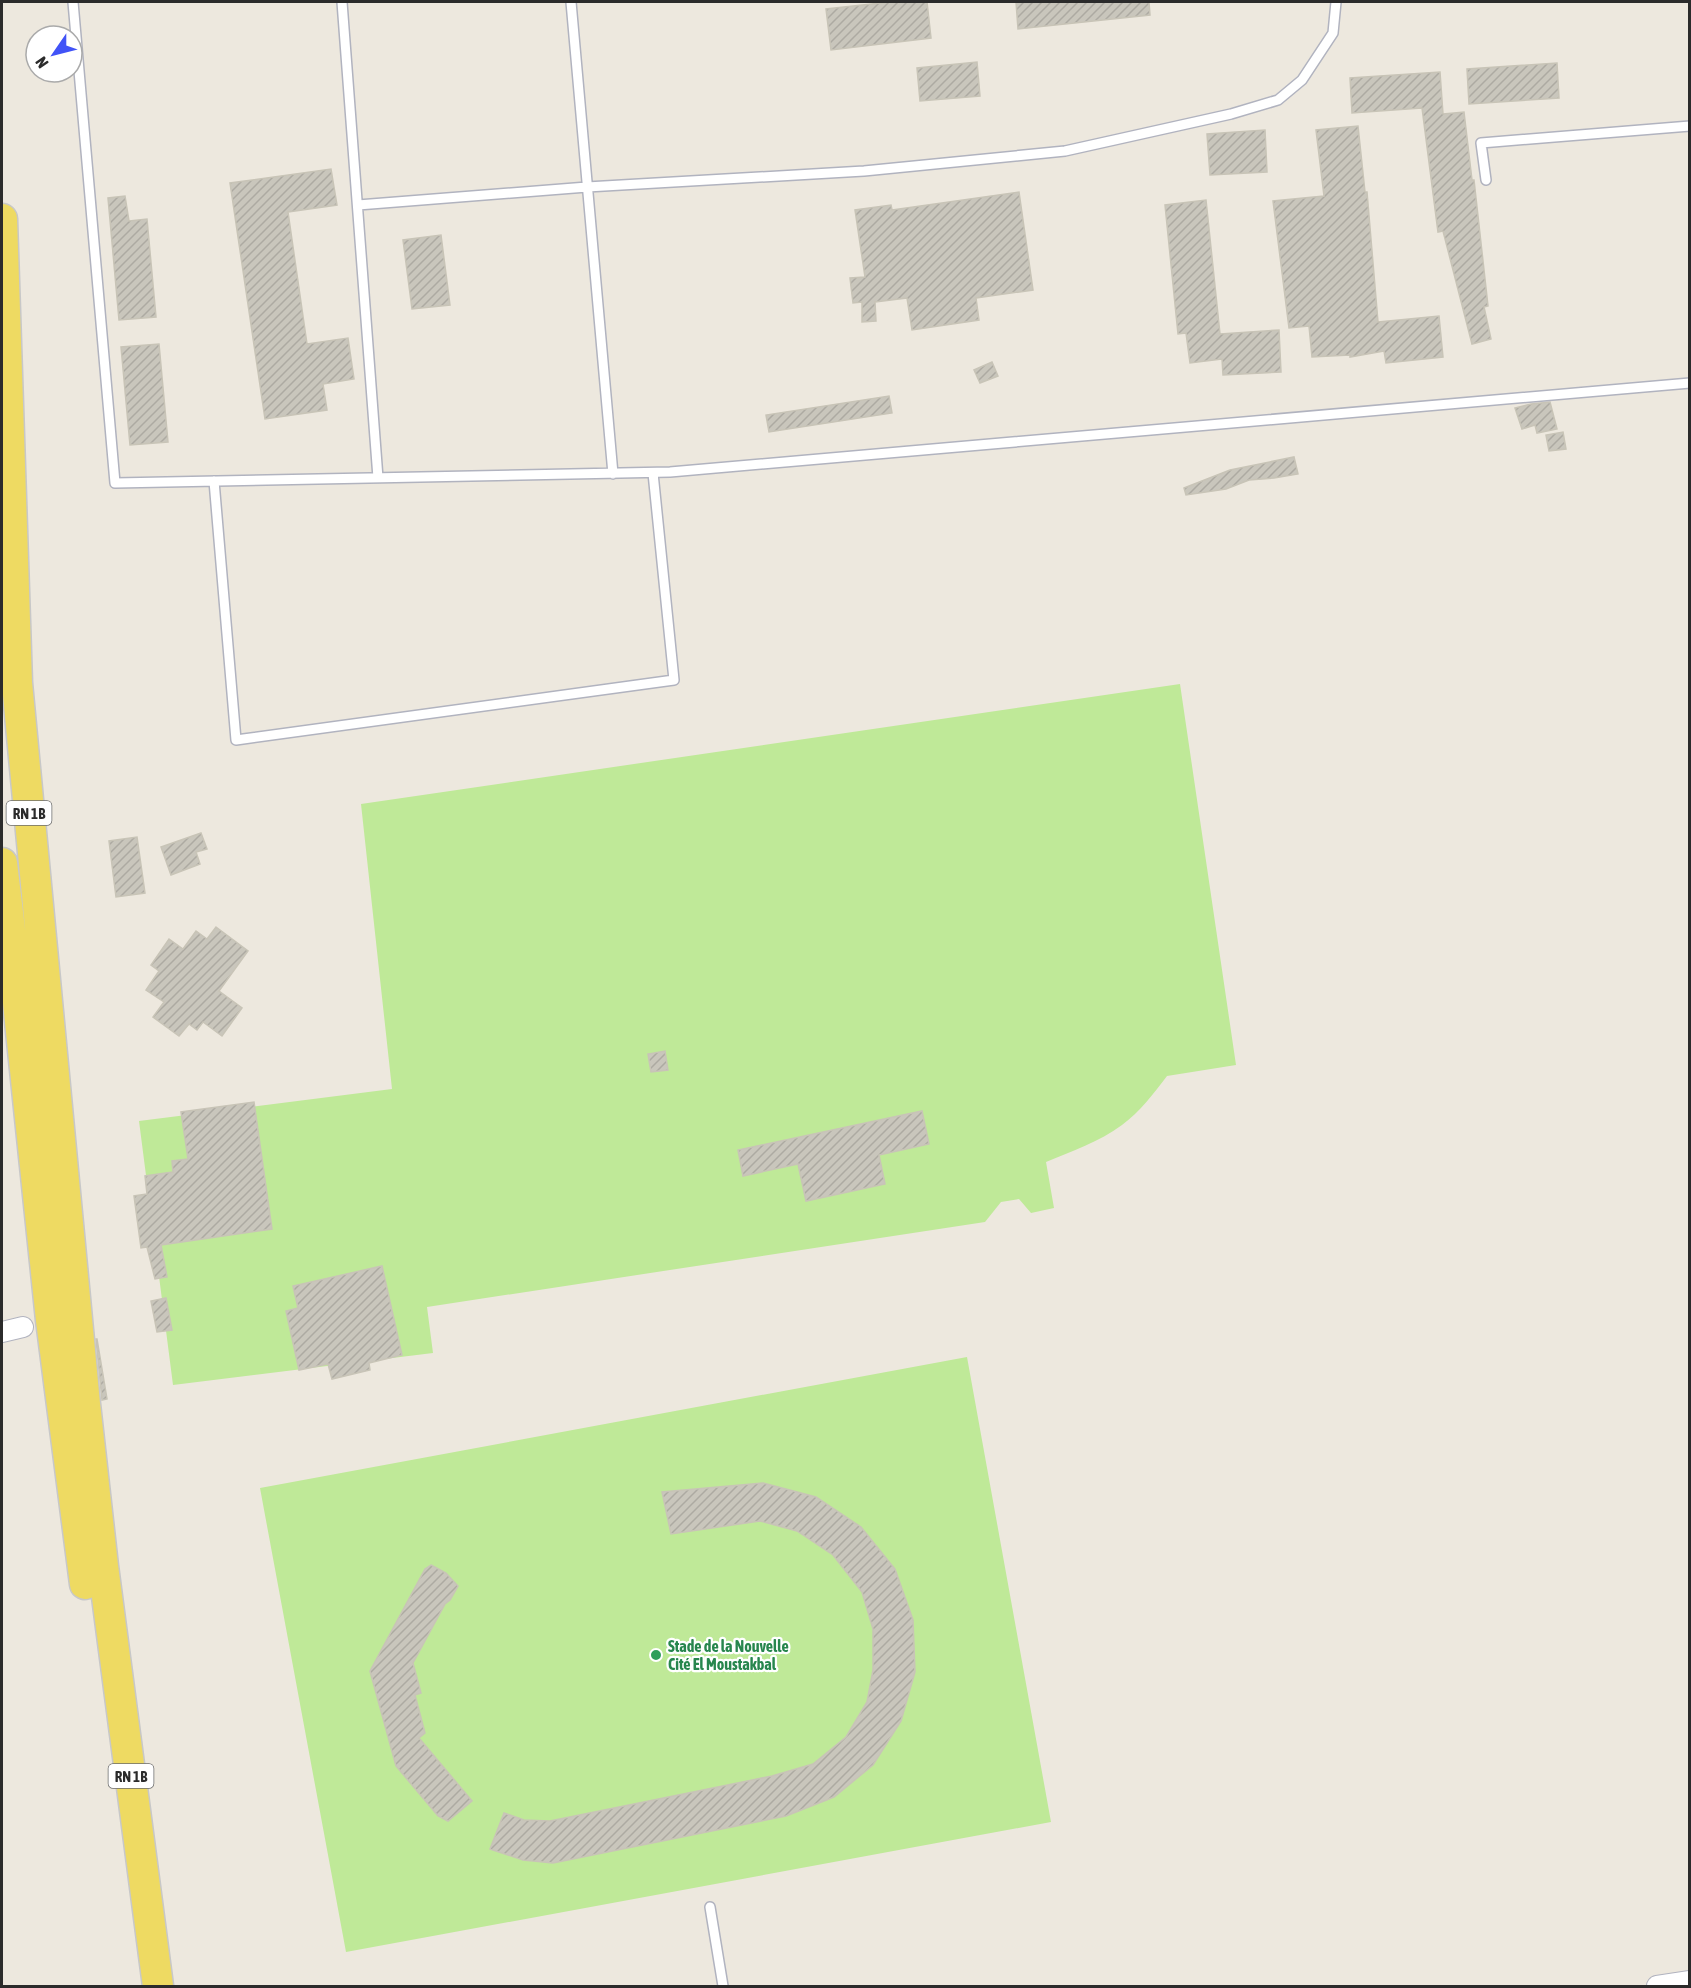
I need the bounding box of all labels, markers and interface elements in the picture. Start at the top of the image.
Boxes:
north arrow [24,24,84,84]
text: N [32,54,52,72]
road number: RN 1B [6,801,51,825]
place label: Stade de la Nouvelle Cité El Moustakbal [668,1637,789,1673]
marker: Stade de la Nouvelle Cité El Moustakbal [649,1648,663,1662]
road number: RN 1B [108,1764,154,1788]

